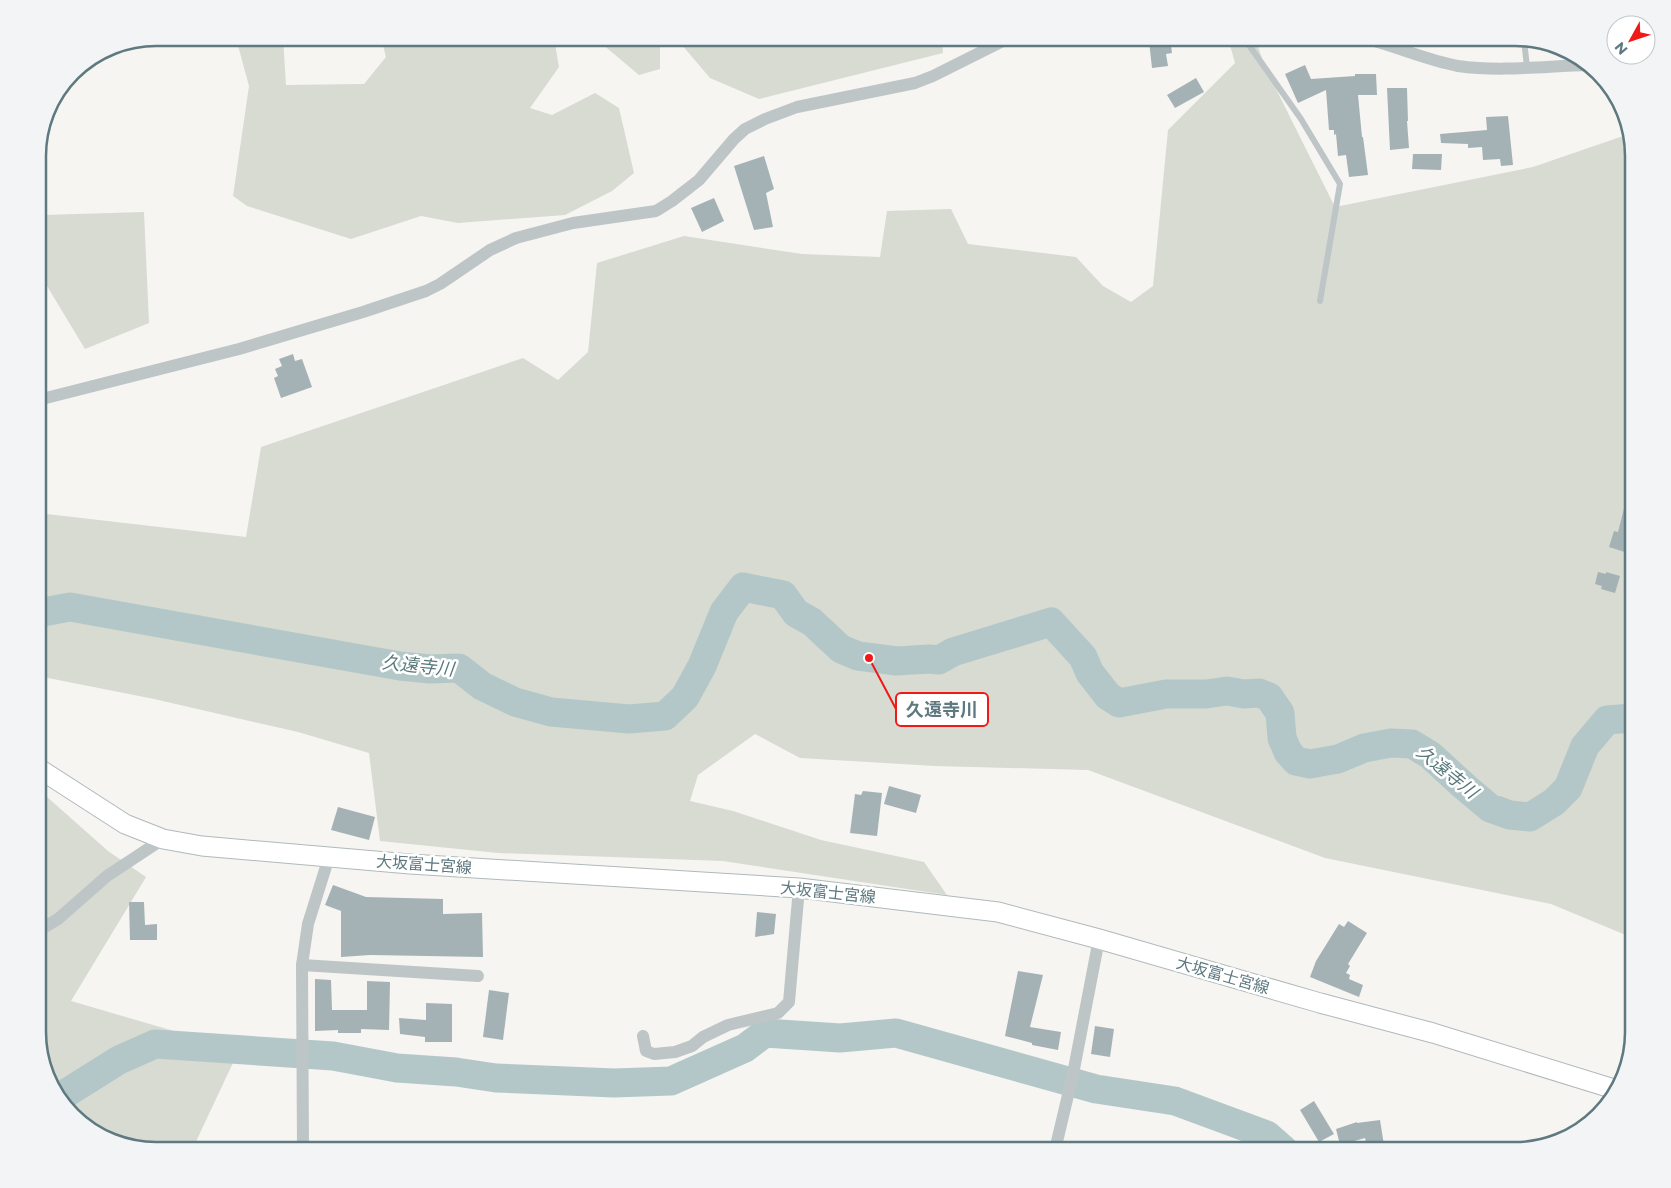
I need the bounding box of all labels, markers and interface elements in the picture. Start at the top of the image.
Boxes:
north arrow [1606,15,1656,65]
text: N [1611,38,1632,58]
water label: 久遠寺川 [381,651,457,681]
callout: 久遠寺川 [896,693,988,726]
text: 久遠寺川 [906,699,978,721]
water label: 久遠寺川 [1412,741,1483,804]
street label: 大坂富士宮線 [375,852,473,877]
street label: 大坂富士宮線 [779,878,877,907]
street label: 大坂富士宮線 [1174,953,1272,998]

